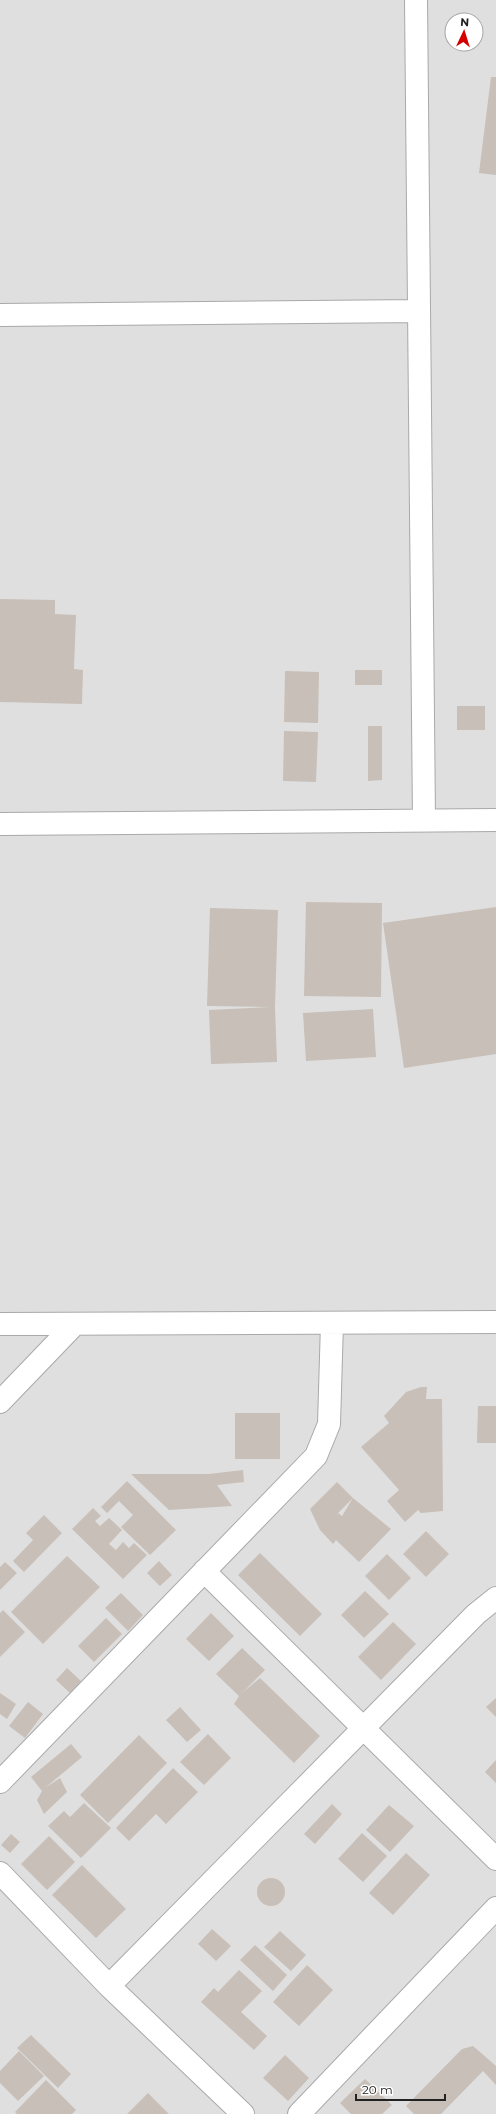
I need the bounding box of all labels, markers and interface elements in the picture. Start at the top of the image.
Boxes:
north arrow [444,12,484,52]
text: N [460,15,470,29]
scale bar [356,2076,445,2102]
text: 20 m [362,2082,393,2097]

